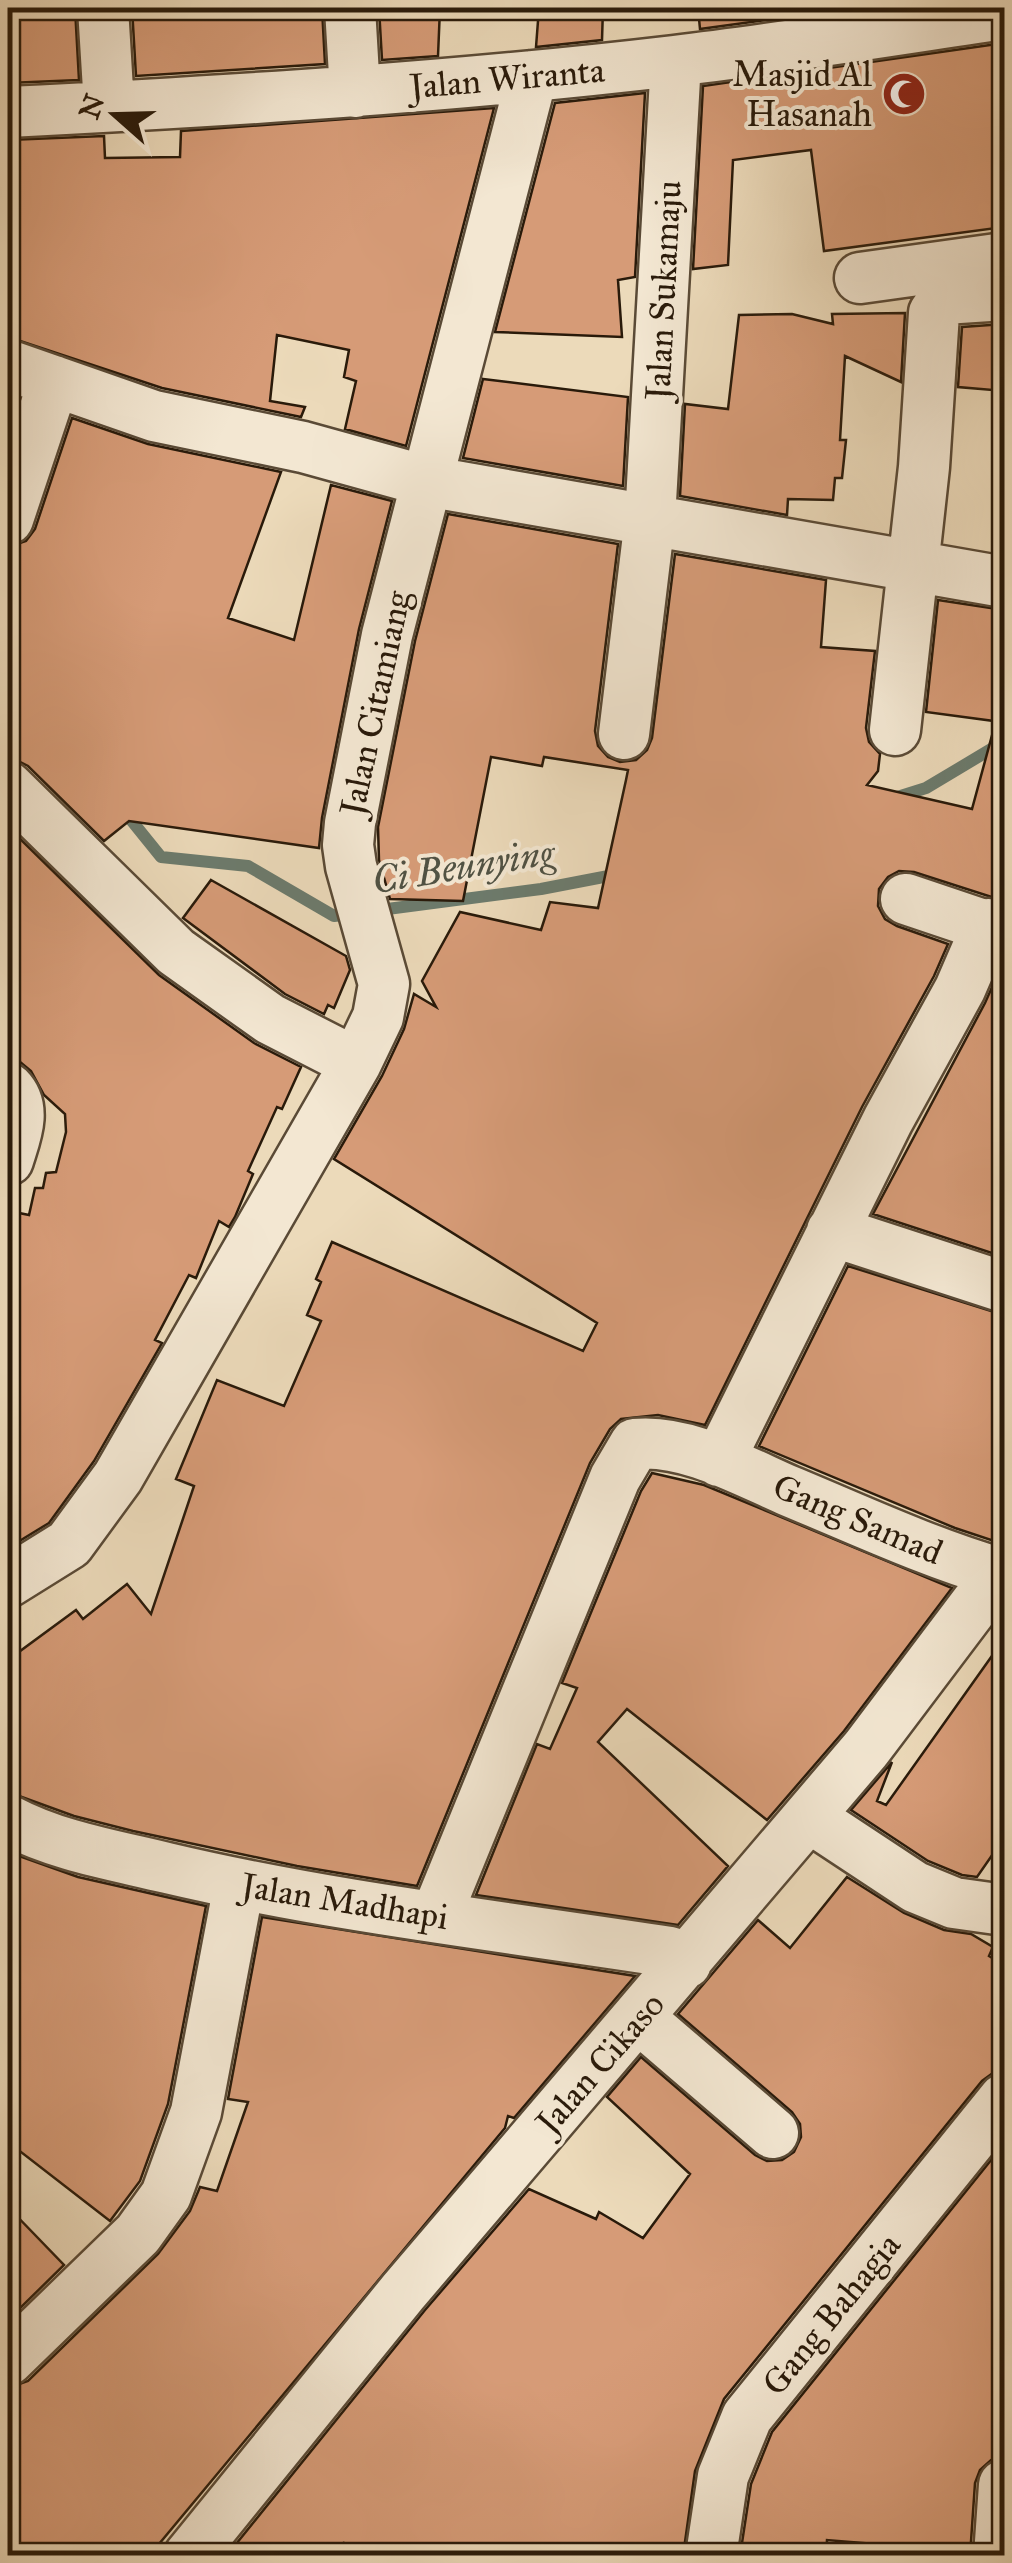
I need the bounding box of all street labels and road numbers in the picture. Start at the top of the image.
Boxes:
street label: Jalan Wiranta [404,49,607,109]
street label: Jalan Sukamaju [636,179,691,405]
street label: Jalan Citamiang [330,586,420,823]
street label: Gang Samad [767,1465,949,1575]
street label: Jalan Madhapi [235,1863,452,1939]
street label: Jalan Cikaso [524,1984,674,2146]
street label: Gang Bahagia [753,2224,910,2404]

